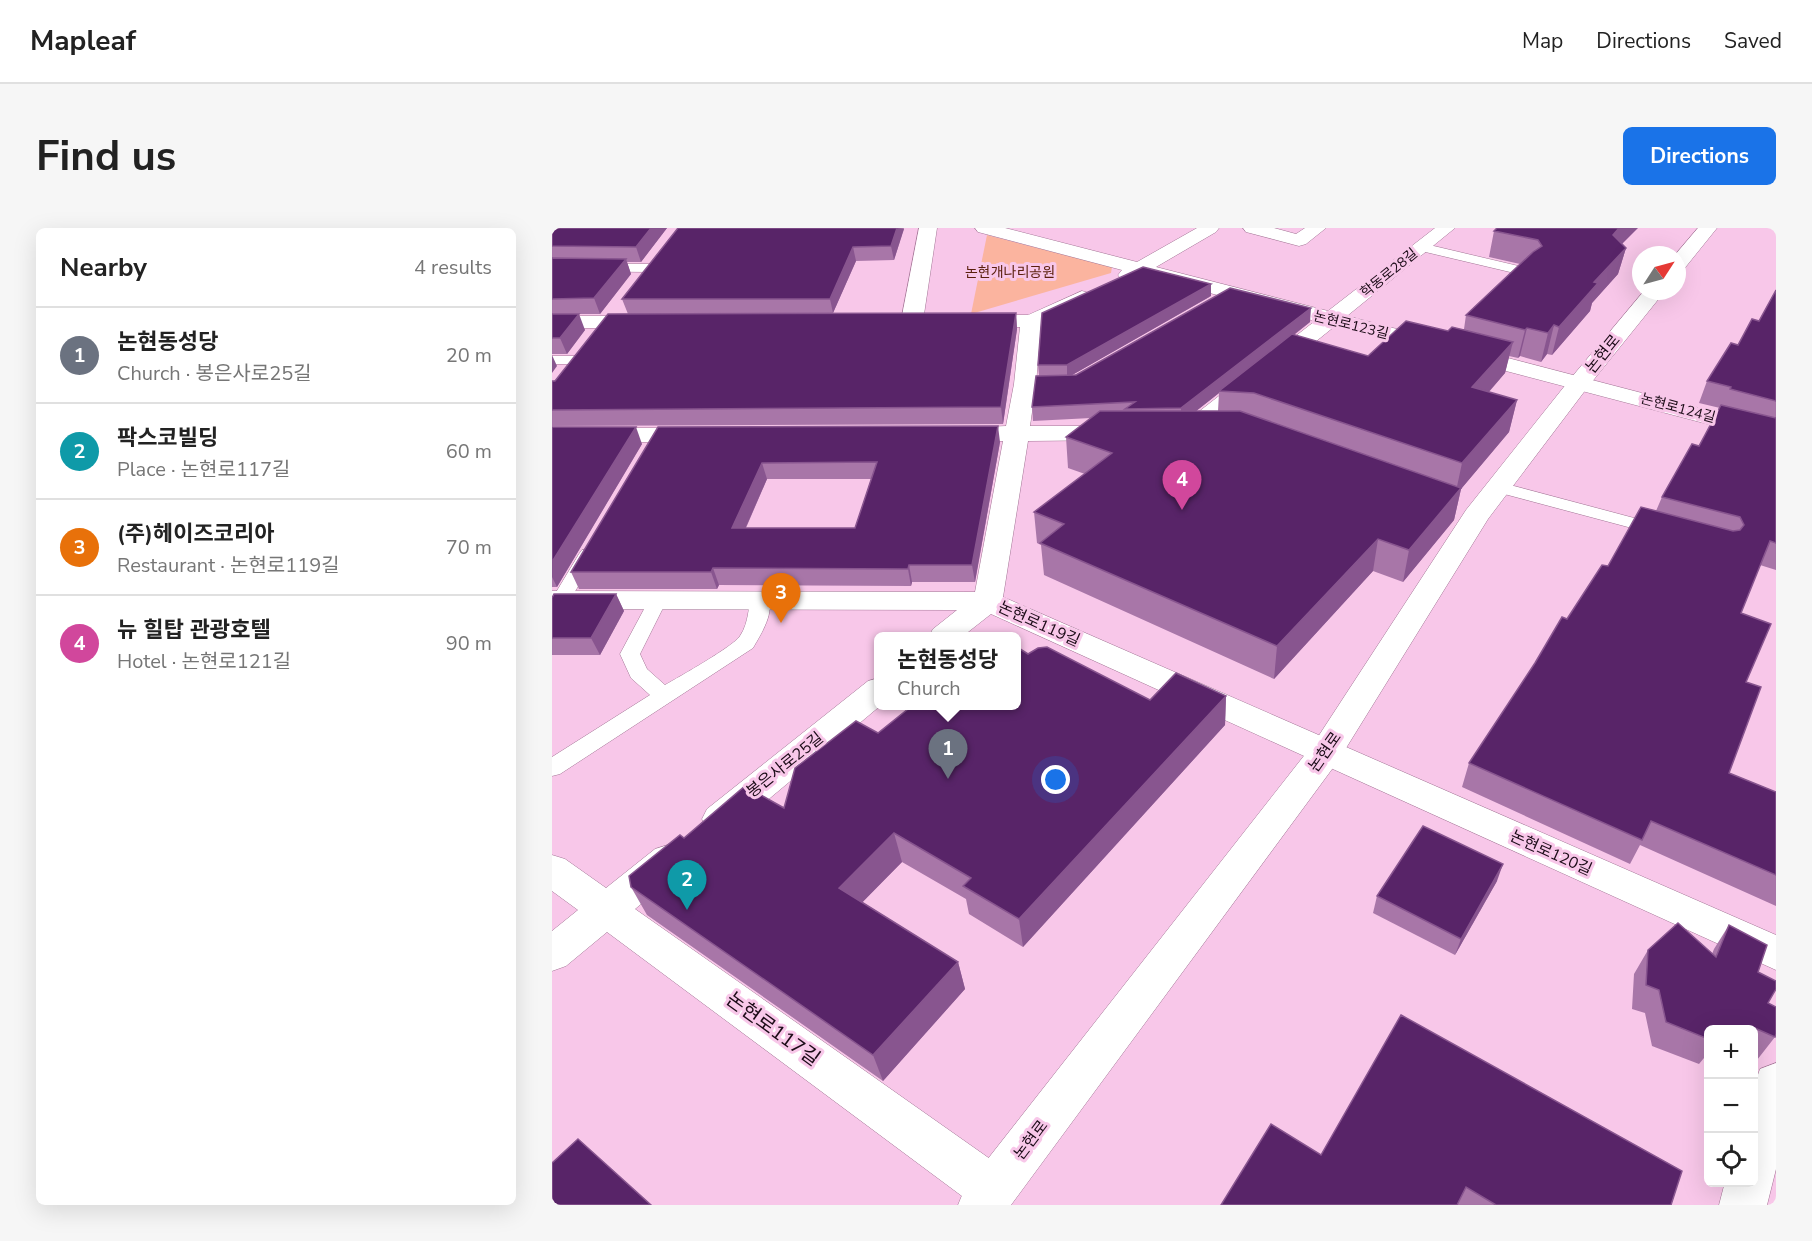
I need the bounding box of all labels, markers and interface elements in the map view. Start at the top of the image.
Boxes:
text: Mapleaf [30,22,136,60]
text: Map [1522,27,1563,55]
text: Directions [1596,27,1691,55]
text: Saved [1724,27,1782,55]
button: Directions [1623,127,1776,185]
text: Find us [36,128,176,185]
street label: 학동로28길 [1356,244,1422,302]
north arrow [1632,246,1686,300]
text: Nearby [60,250,147,285]
text: 4 results [414,254,492,281]
park label: 논현개나리공원 [965,263,1055,282]
street label: 논현로123길 [1311,307,1391,343]
text: 논현동성당 [117,327,218,357]
street label: 논현로 [1581,330,1626,378]
text: 1 [74,342,86,369]
text: 20 m [446,342,492,369]
text: Church · 봉은사로25길 [117,360,312,387]
street label: 논현로124길 [1638,389,1718,427]
text: 팍스코빌딩 [117,423,218,453]
text: 2 [74,438,86,465]
text: 60 m [446,438,492,465]
text: Place · 논현로117길 [117,456,290,483]
pin: 4 [1162,460,1202,510]
text: (주)헤이즈코리아 [117,519,274,549]
text: 3 [74,534,86,561]
text: 70 m [446,534,492,561]
text: Restaurant · 논현로119길 [117,552,340,579]
pin: 3 [762,574,800,623]
street label: 논현로119길 [994,596,1084,652]
text: 뉴 힐탑 관광호텔 [117,615,271,645]
text: 4 [74,630,86,657]
text: 90 m [446,630,492,657]
popup [874,632,1021,710]
text: 논현동성당 [897,645,998,675]
text: Hotel · 논현로121길 [117,648,291,675]
text: Church [897,675,961,702]
street label: 봉은사로25길 [742,727,828,803]
street label: 논현로 [1303,727,1347,776]
pin: 1 [928,730,968,779]
your location [1041,765,1070,794]
street label: 논현로120길 [1506,825,1596,881]
pin: 2 [668,860,706,910]
street label: 논현로117길 [721,986,825,1072]
map controls [1704,1025,1758,1187]
button: + [1704,1025,1758,1079]
button: − [1704,1079,1758,1133]
street label: 논현로 [1009,1116,1053,1164]
button: locate [1704,1133,1758,1187]

